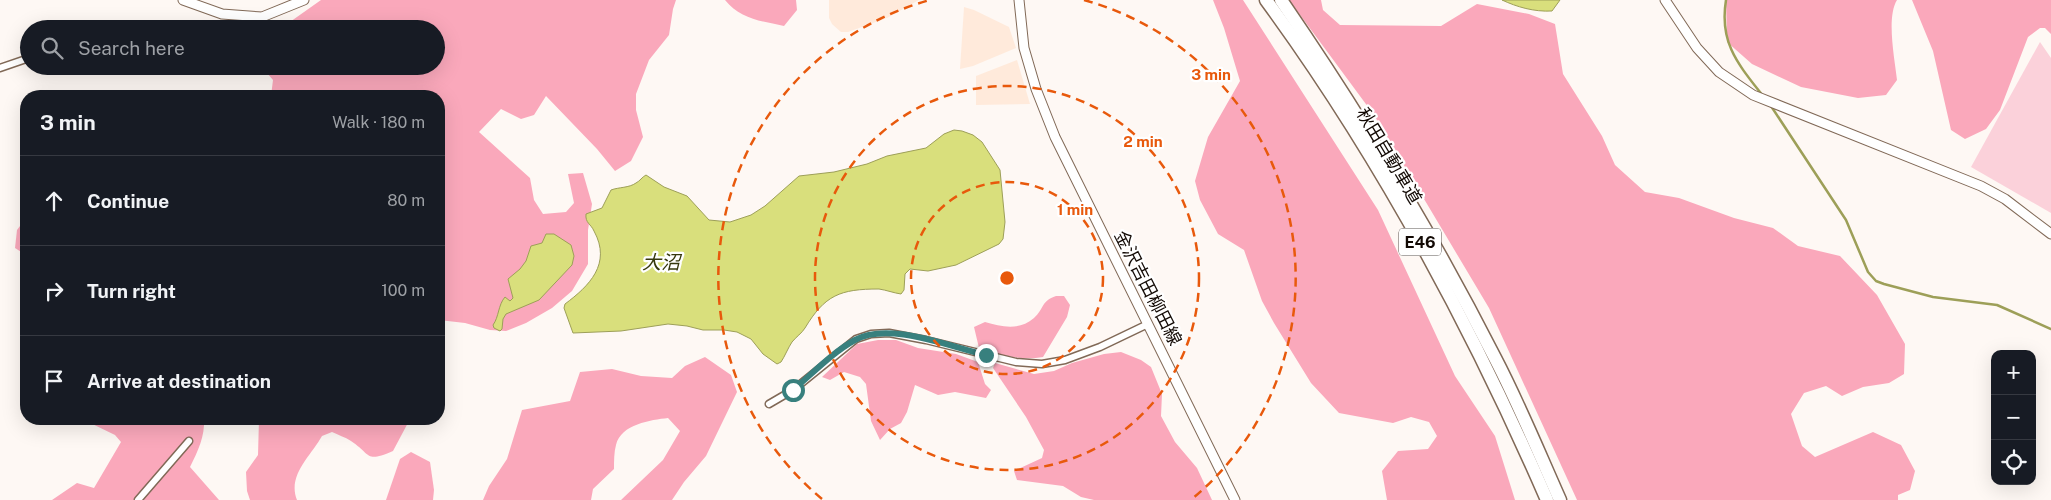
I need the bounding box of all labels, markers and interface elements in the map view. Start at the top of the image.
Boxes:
search box [20,20,445,75]
icon: search [38,34,66,62]
text: Search here [78,37,185,59]
text: 3 min [1191,66,1231,83]
street label: 秋田自動車道 [1353,104,1426,207]
text: 3 min [40,110,96,135]
text: Walk · 180 m [332,113,425,132]
text: 2 min [1123,133,1163,150]
icon: ahead [40,187,68,215]
text: Continue [87,190,169,212]
text: 80 m [387,191,425,210]
text: 1 min [1057,201,1093,218]
street label: 金沢吉田柳田線 [1110,227,1186,349]
road number: E46 [1399,228,1441,256]
water label: 大沼 [642,251,683,273]
centre of rings [998,269,1016,287]
icon: right [40,277,68,305]
text: Turn right [87,280,176,302]
text: 100 m [381,281,425,300]
route end [975,344,998,367]
map controls [1991,350,2036,485]
button: + [1991,350,2036,395]
icon: arrive [40,367,68,395]
text: Arrive at destination [87,370,271,392]
route start [782,379,805,402]
button: − [1991,395,2036,440]
button: locate [1991,440,2036,485]

